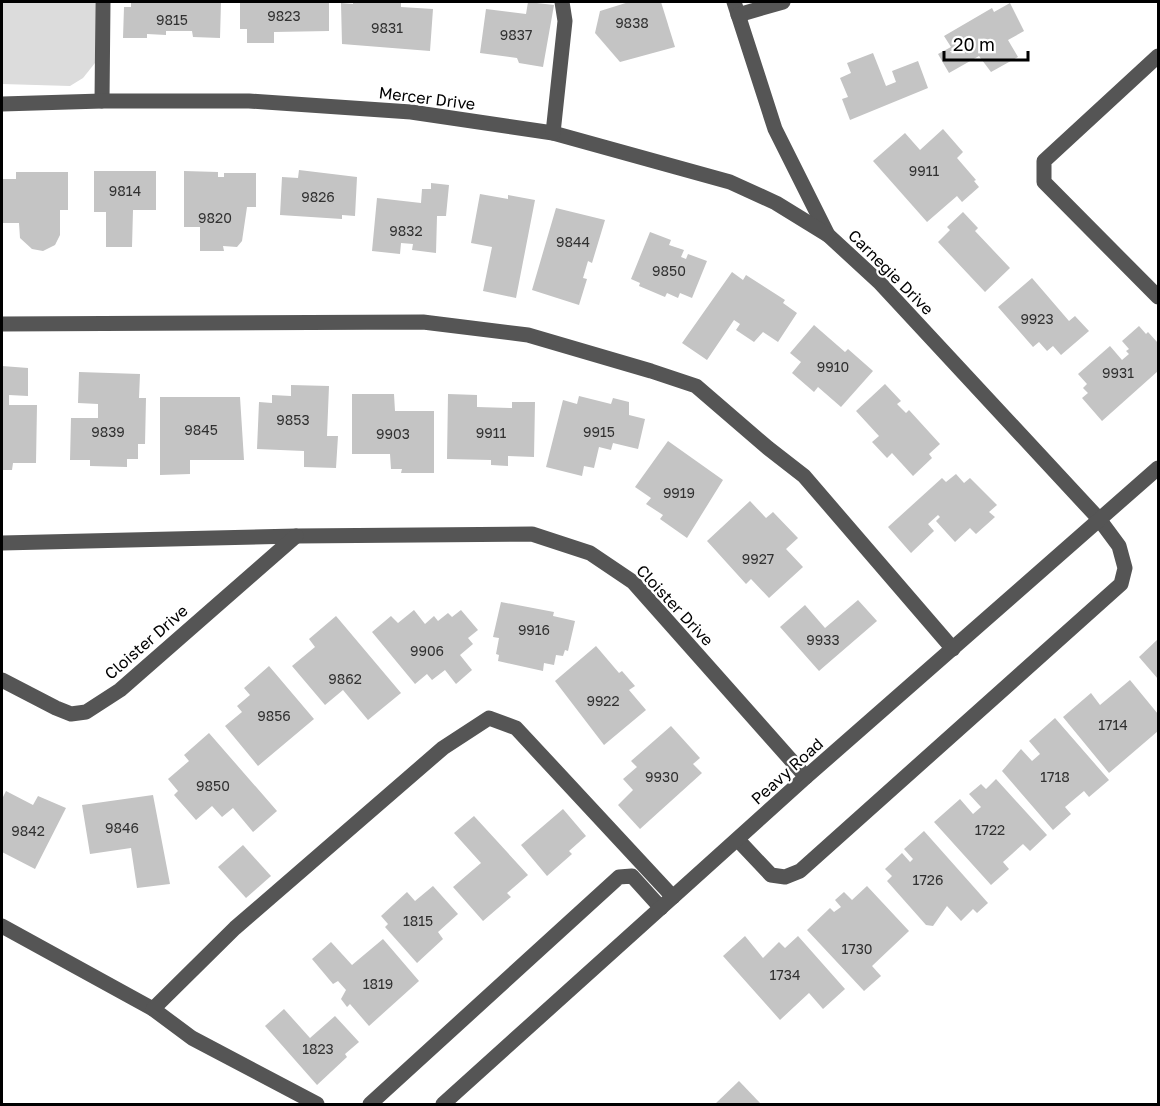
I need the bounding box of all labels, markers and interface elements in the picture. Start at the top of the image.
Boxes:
house number: 9823 [267,7,301,24]
house number: 9815 [156,11,188,28]
house number: 9838 [615,14,649,31]
house number: 9831 [371,19,403,36]
scale bar [944,24,1028,62]
house number: 9837 [500,26,532,43]
text: 20 m [953,33,995,55]
street label: Mercer Drive [378,82,476,114]
house number: 9911 [909,162,939,179]
house number: 9814 [109,182,141,199]
house number: 9826 [301,188,335,205]
house number: 9820 [198,209,232,226]
house number: 9832 [389,222,423,239]
street label: Carnegie Drive [844,225,938,319]
house number: 9844 [556,233,590,250]
house number: 9850 [652,262,686,279]
house number: 9923 [1020,310,1054,327]
house number: 9910 [817,358,849,375]
house number: 9931 [1102,364,1134,381]
house number: 9853 [276,411,310,428]
house number: 9845 [184,421,218,438]
house number: 9839 [91,423,125,440]
house number: 9915 [583,423,615,440]
house number: 9911 [476,424,506,441]
house number: 9903 [376,425,410,442]
house number: 9919 [663,484,695,501]
house number: 9927 [742,550,774,567]
street label: Cloister Drive [632,560,718,650]
street label: Cloister Drive [100,600,192,684]
house number: 9916 [518,621,550,638]
house number: 9933 [806,631,840,648]
house number: 9906 [410,642,444,659]
house number: 9862 [328,670,362,687]
house number: 9922 [586,692,620,709]
house number: 9856 [257,707,291,724]
house number: 1714 [1098,716,1128,733]
street label: Peavy Road [747,733,827,809]
house number: 9930 [645,768,679,785]
house number: 1718 [1040,768,1070,785]
house number: 9850 [196,777,230,794]
house number: 9846 [105,819,139,836]
house number: 1722 [975,821,1005,838]
house number: 9842 [11,822,45,839]
house number: 1726 [913,871,943,888]
house number: 1815 [403,912,433,929]
house number: 1730 [841,940,873,957]
house number: 1734 [770,966,800,983]
house number: 1819 [363,975,393,992]
house number: 1823 [302,1040,334,1057]

